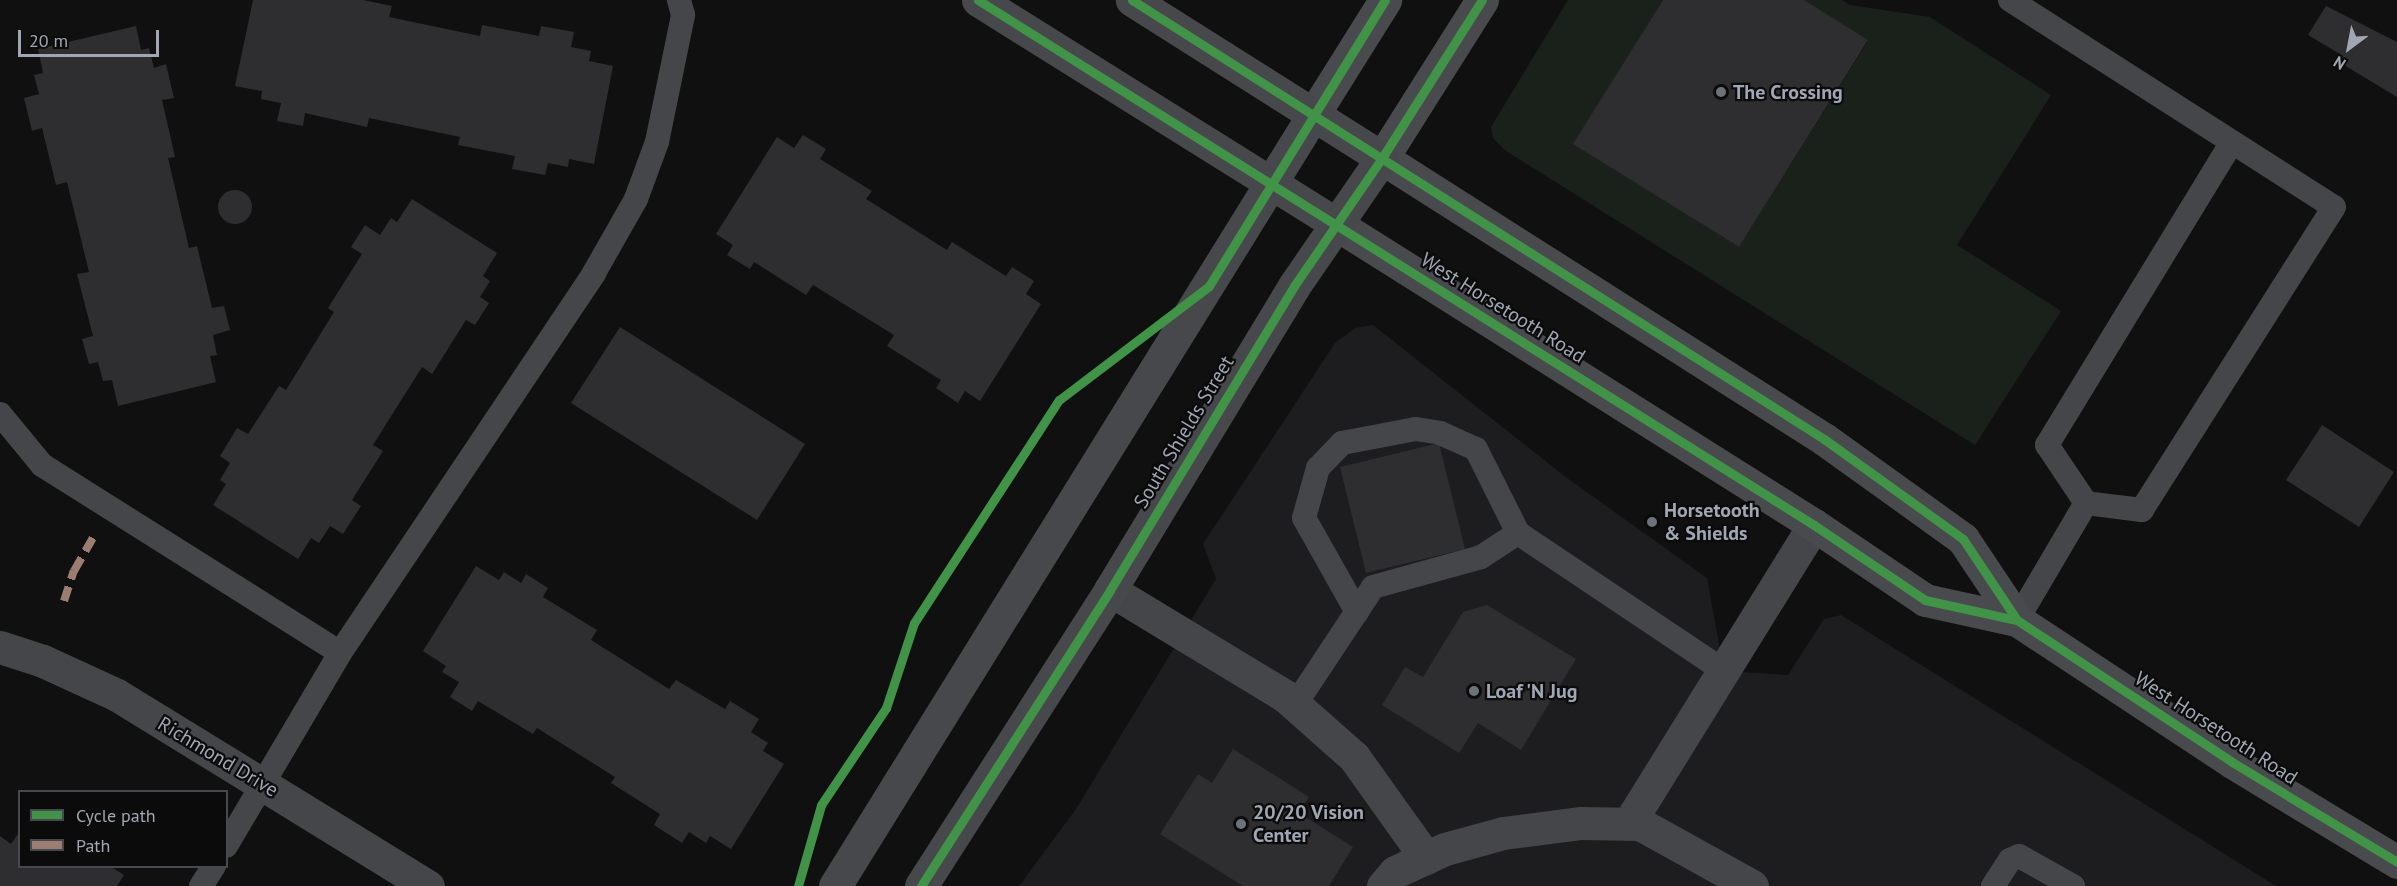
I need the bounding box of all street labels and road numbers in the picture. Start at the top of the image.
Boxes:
street label: West Horsetooth Road [1416,248,1590,368]
street label: South Shields Street [1129,351,1239,513]
street label: West Horsetooth Road [2130,666,2302,790]
street label: Richmond Drive [154,712,282,802]

